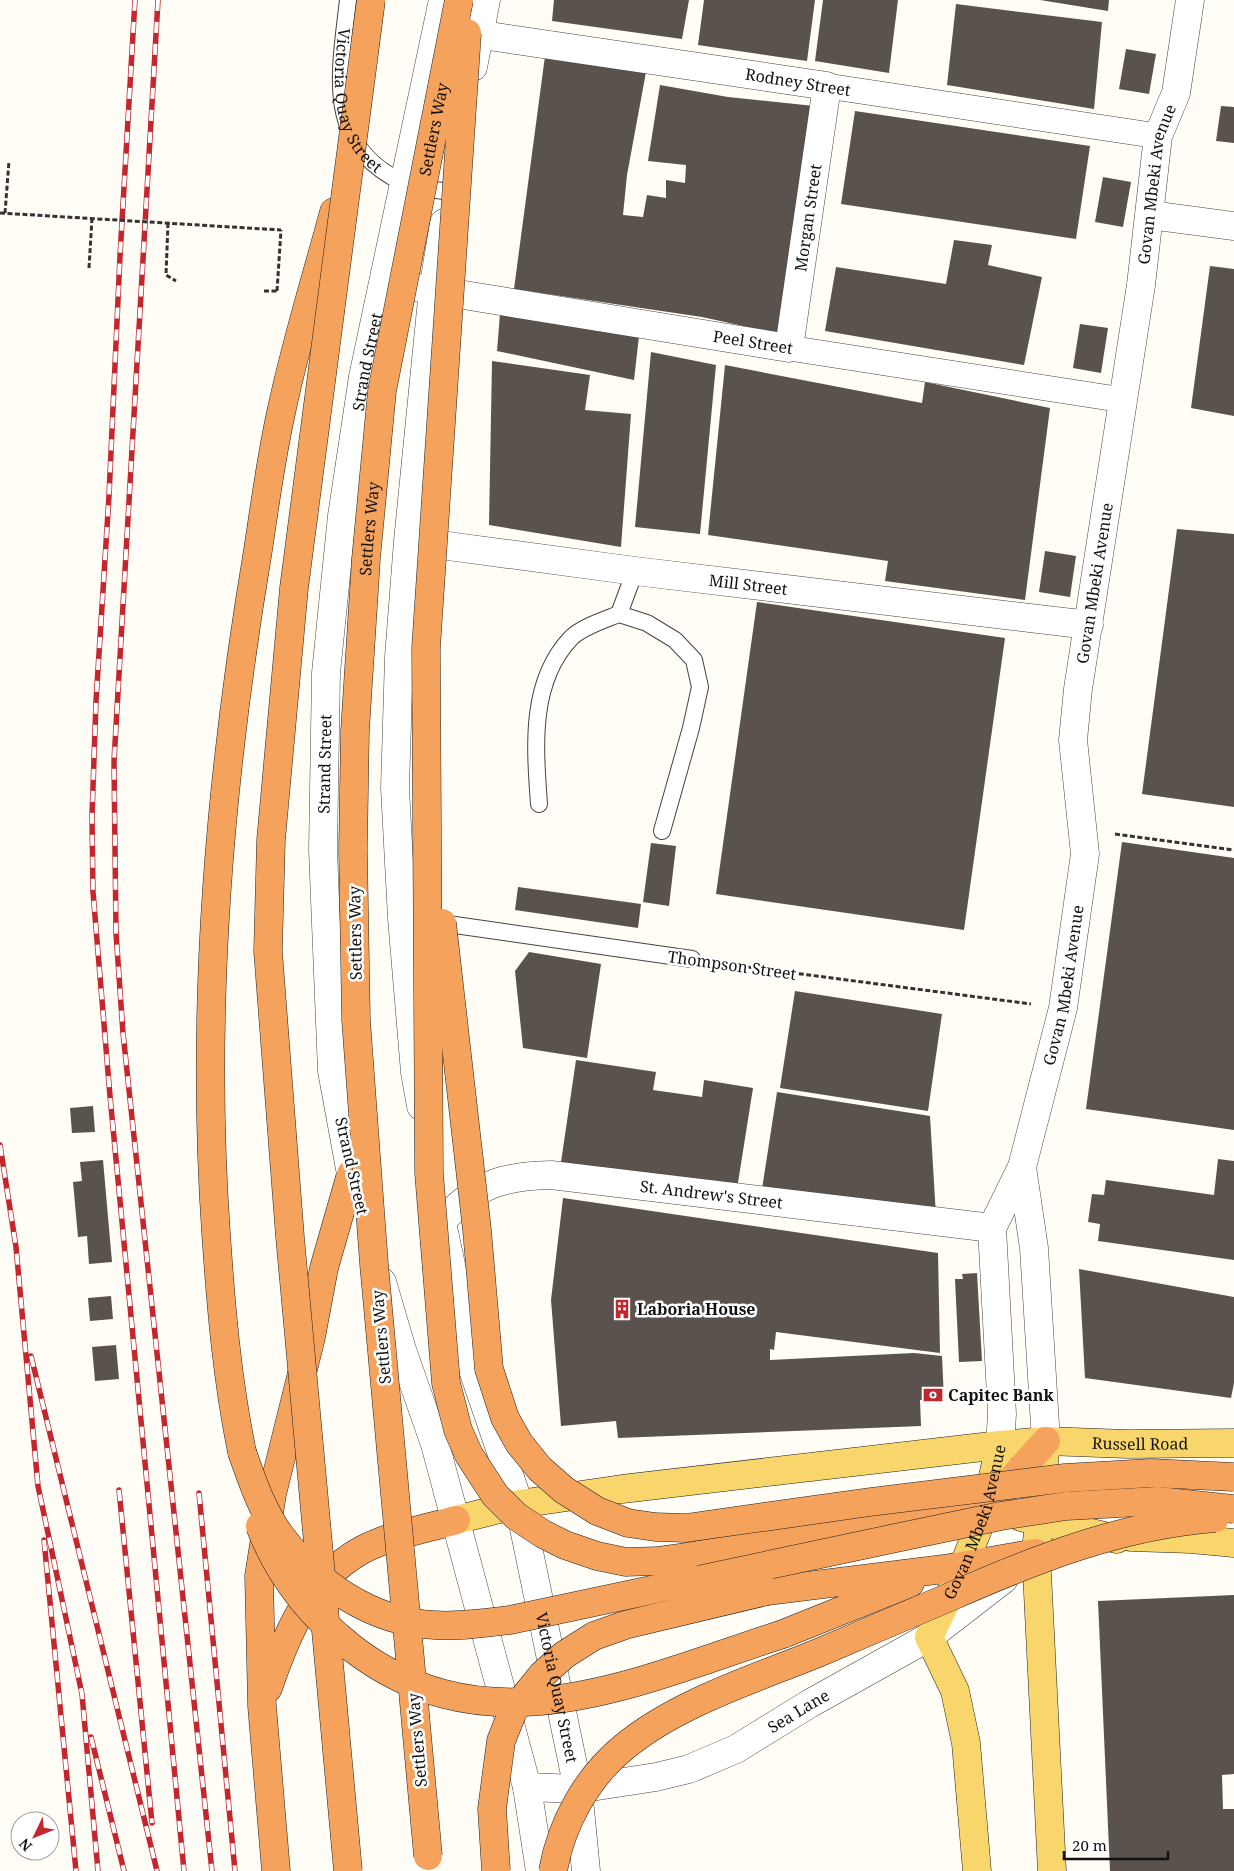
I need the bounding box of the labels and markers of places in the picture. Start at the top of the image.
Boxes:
building icon: Laboria House [611,1298,633,1320]
place label: Laboria House [637,1298,755,1320]
bank icon: Capitec Bank [922,1384,944,1406]
place label: Capitec Bank [948,1384,1055,1406]

